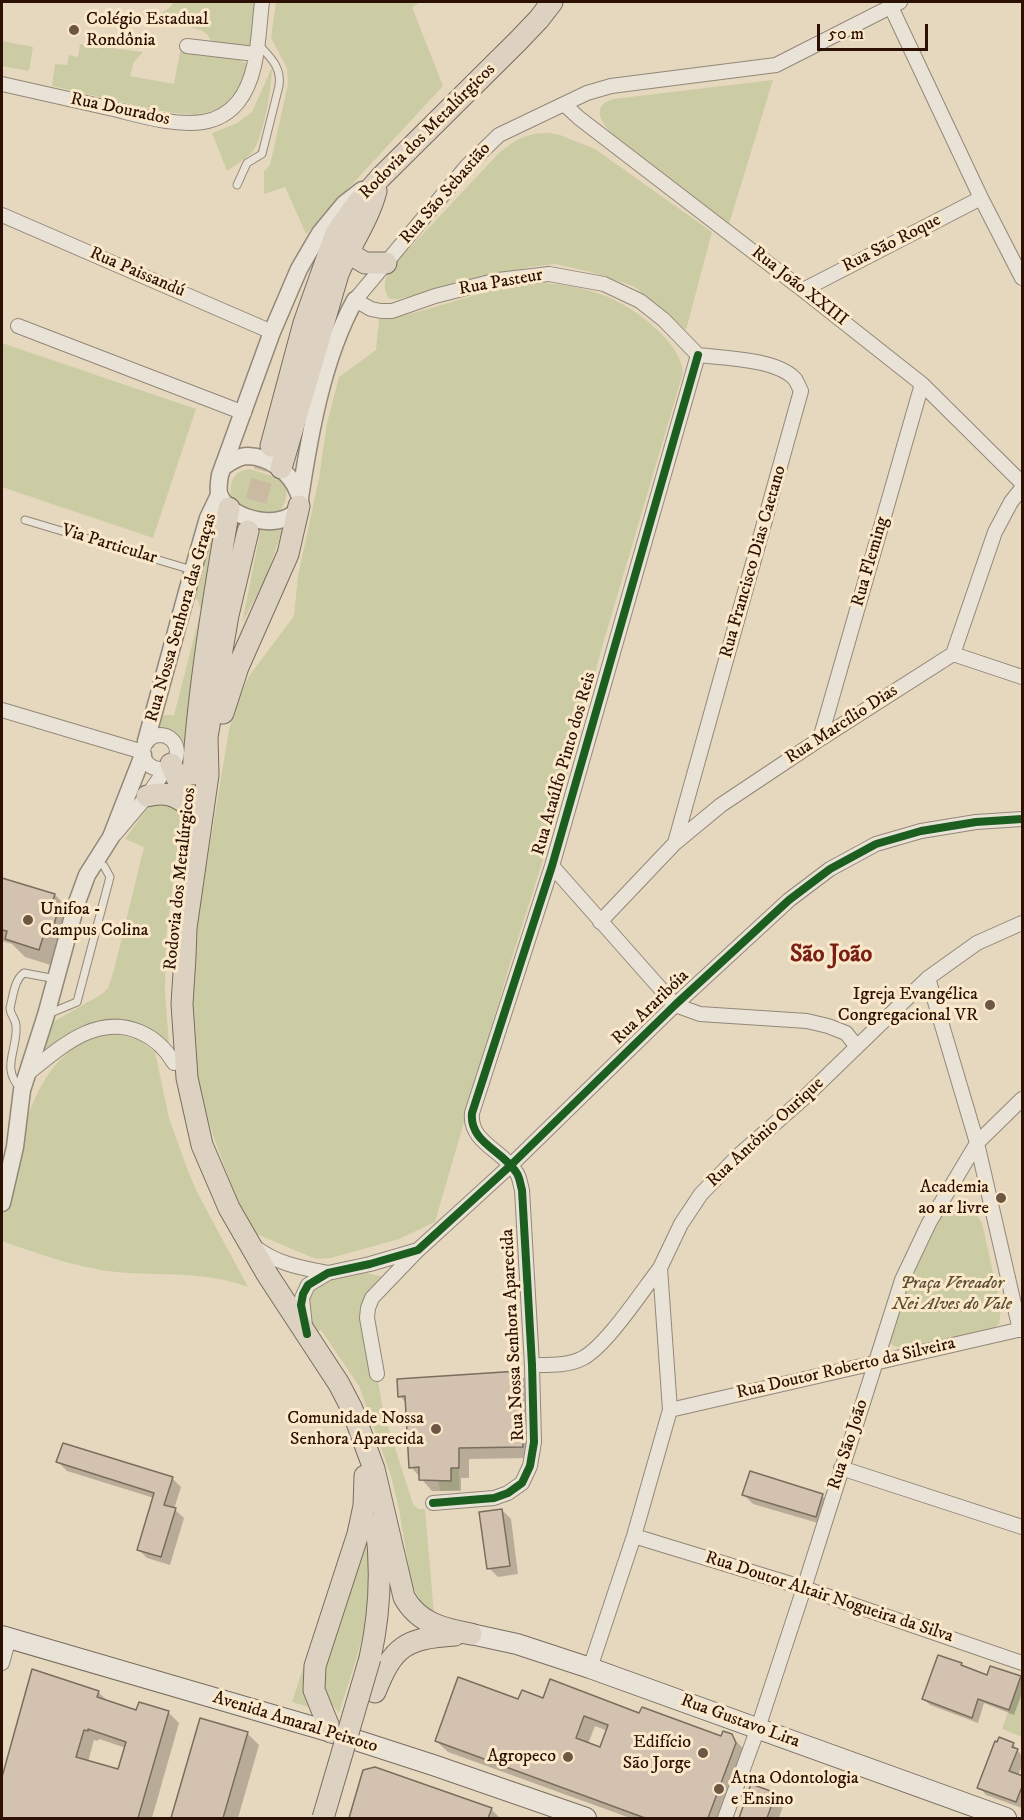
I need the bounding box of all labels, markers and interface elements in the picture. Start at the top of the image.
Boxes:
place label: Colégio Estadual Rondônia [86,9,208,52]
scale bar [820,12,931,50]
marker: Colégio Estadual Rondônia [67,23,81,37]
text: 50 m [828,23,864,45]
street label: Rodovia dos Metalúrgicos [355,59,501,205]
street label: Rua Dourados [68,89,172,131]
street label: Rua São Sebastião [396,139,496,249]
street label: Rua São Roque [839,210,945,278]
street label: Rua Paissandú [86,243,188,303]
street label: Rua João XXIII [747,243,851,331]
street label: Rua Pasteur [457,265,545,301]
street label: Rua Francisco Dias Caetano [716,463,792,661]
street label: Rua Nossa Senhora das Graças [142,511,222,725]
street label: Rua Fleming [848,515,894,609]
street label: Via Particular [59,520,159,570]
street label: Rua Ataúlfo Pinto dos Reis [528,670,602,858]
street label: Rua Marcílio Dias [782,681,902,769]
street label: Rodovia dos Metalúrgicos [161,786,201,972]
place label: Unifoa - Campus Colina [40,899,148,942]
marker: Unifoa - Campus Colina [21,913,35,927]
district label: São João [790,942,872,970]
street label: Rua Araribóia [608,966,694,1050]
place label: Igreja Evangélica Congregacional VR [838,984,978,1026]
marker: Igreja Evangélica Congregacional VR [983,998,997,1012]
street label: Rua Antônio Ourique [703,1073,829,1193]
place label: Academia ao ar livre [918,1177,989,1220]
marker: Academia ao ar livre [994,1191,1008,1205]
street label: Rua Nossa Senhora Aparecida [498,1228,530,1442]
park label: Praça Vereador Nei Alves do Vale [892,1273,1012,1316]
street label: Rua Doutor Roberto da Silveira [735,1333,957,1405]
street label: Rua São João [824,1397,874,1493]
place label: Comunidade Nossa Senhora Aparecida [287,1408,424,1450]
marker: Comunidade Nossa Senhora Aparecida [429,1422,443,1436]
street label: Rua Doutor Altair Nogueira da Silva [702,1548,956,1648]
street label: Avenida Amaral Peixoto [210,1688,380,1758]
street label: Rua Gustavo Lira [677,1690,803,1754]
place label: Edifício São Jorge [623,1732,691,1774]
place label: Agropeco [487,1746,556,1768]
marker: Edifício São Jorge [696,1746,710,1760]
marker: Agropeco [561,1750,575,1764]
place label: Atna Odontologia e Ensino [731,1768,859,1810]
marker: Atna Odontologia e Ensino [712,1782,726,1796]

